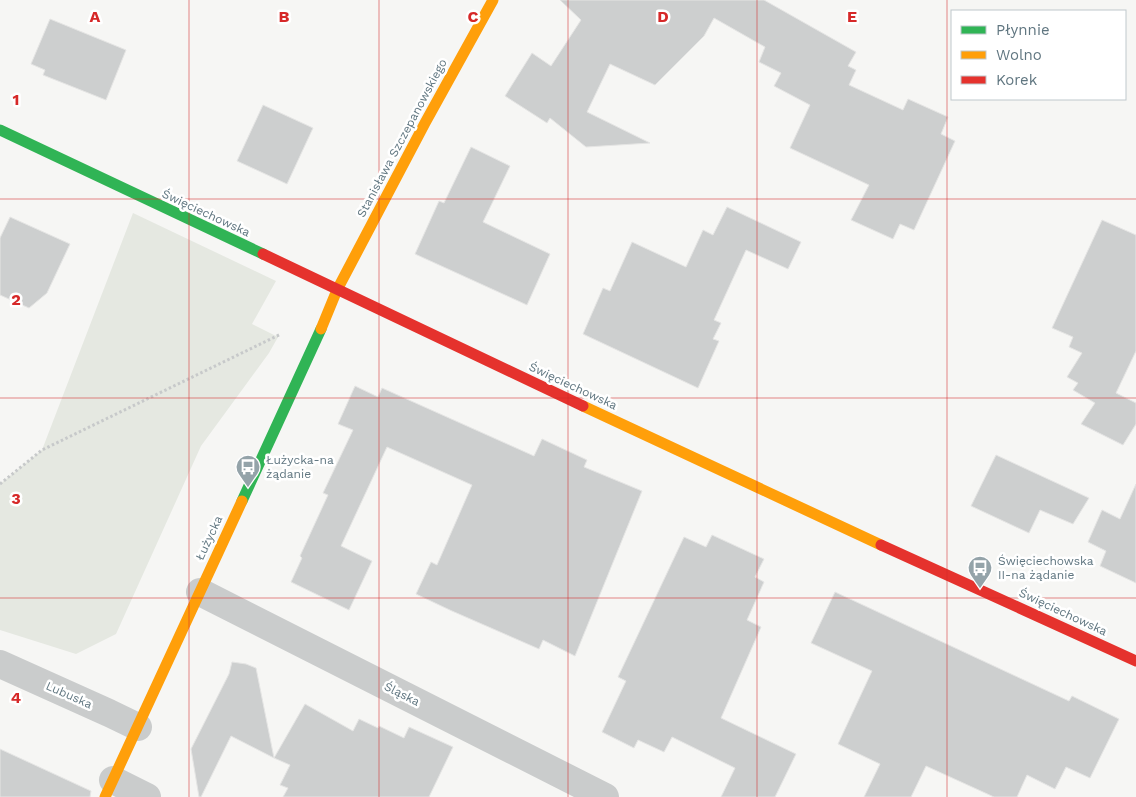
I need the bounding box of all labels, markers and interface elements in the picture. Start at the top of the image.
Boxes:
text: A [90,7,101,26]
text: B [279,7,290,26]
text: C [468,7,479,26]
text: D [657,7,669,26]
text: E [847,7,857,26]
legend [951,10,1126,100]
text: Płynnie [996,21,1050,39]
text: Wolno [996,46,1042,64]
street label: Stanisława Szczepanowskiego [354,56,450,220]
text: Korek [996,71,1038,89]
text: 1 [13,90,19,109]
street label: Święciechowska [160,186,252,240]
text: 2 [11,290,21,309]
street label: Święciechowska [527,359,619,413]
place label: Łużycka-na żądanie [266,453,334,481]
bus stop icon: Łużycka-na żądanie [235,454,261,488]
text: 3 [11,489,21,508]
street label: Łużycka [193,513,225,563]
place label: Święciechowska II-na żądanie [998,554,1094,582]
bus stop icon: Święciechowska II-na żądanie [967,555,993,589]
street label: Święciechowska [1017,585,1109,639]
street label: Lubuska [44,679,94,711]
street label: Śląska [382,679,422,709]
text: 4 [11,688,21,707]

